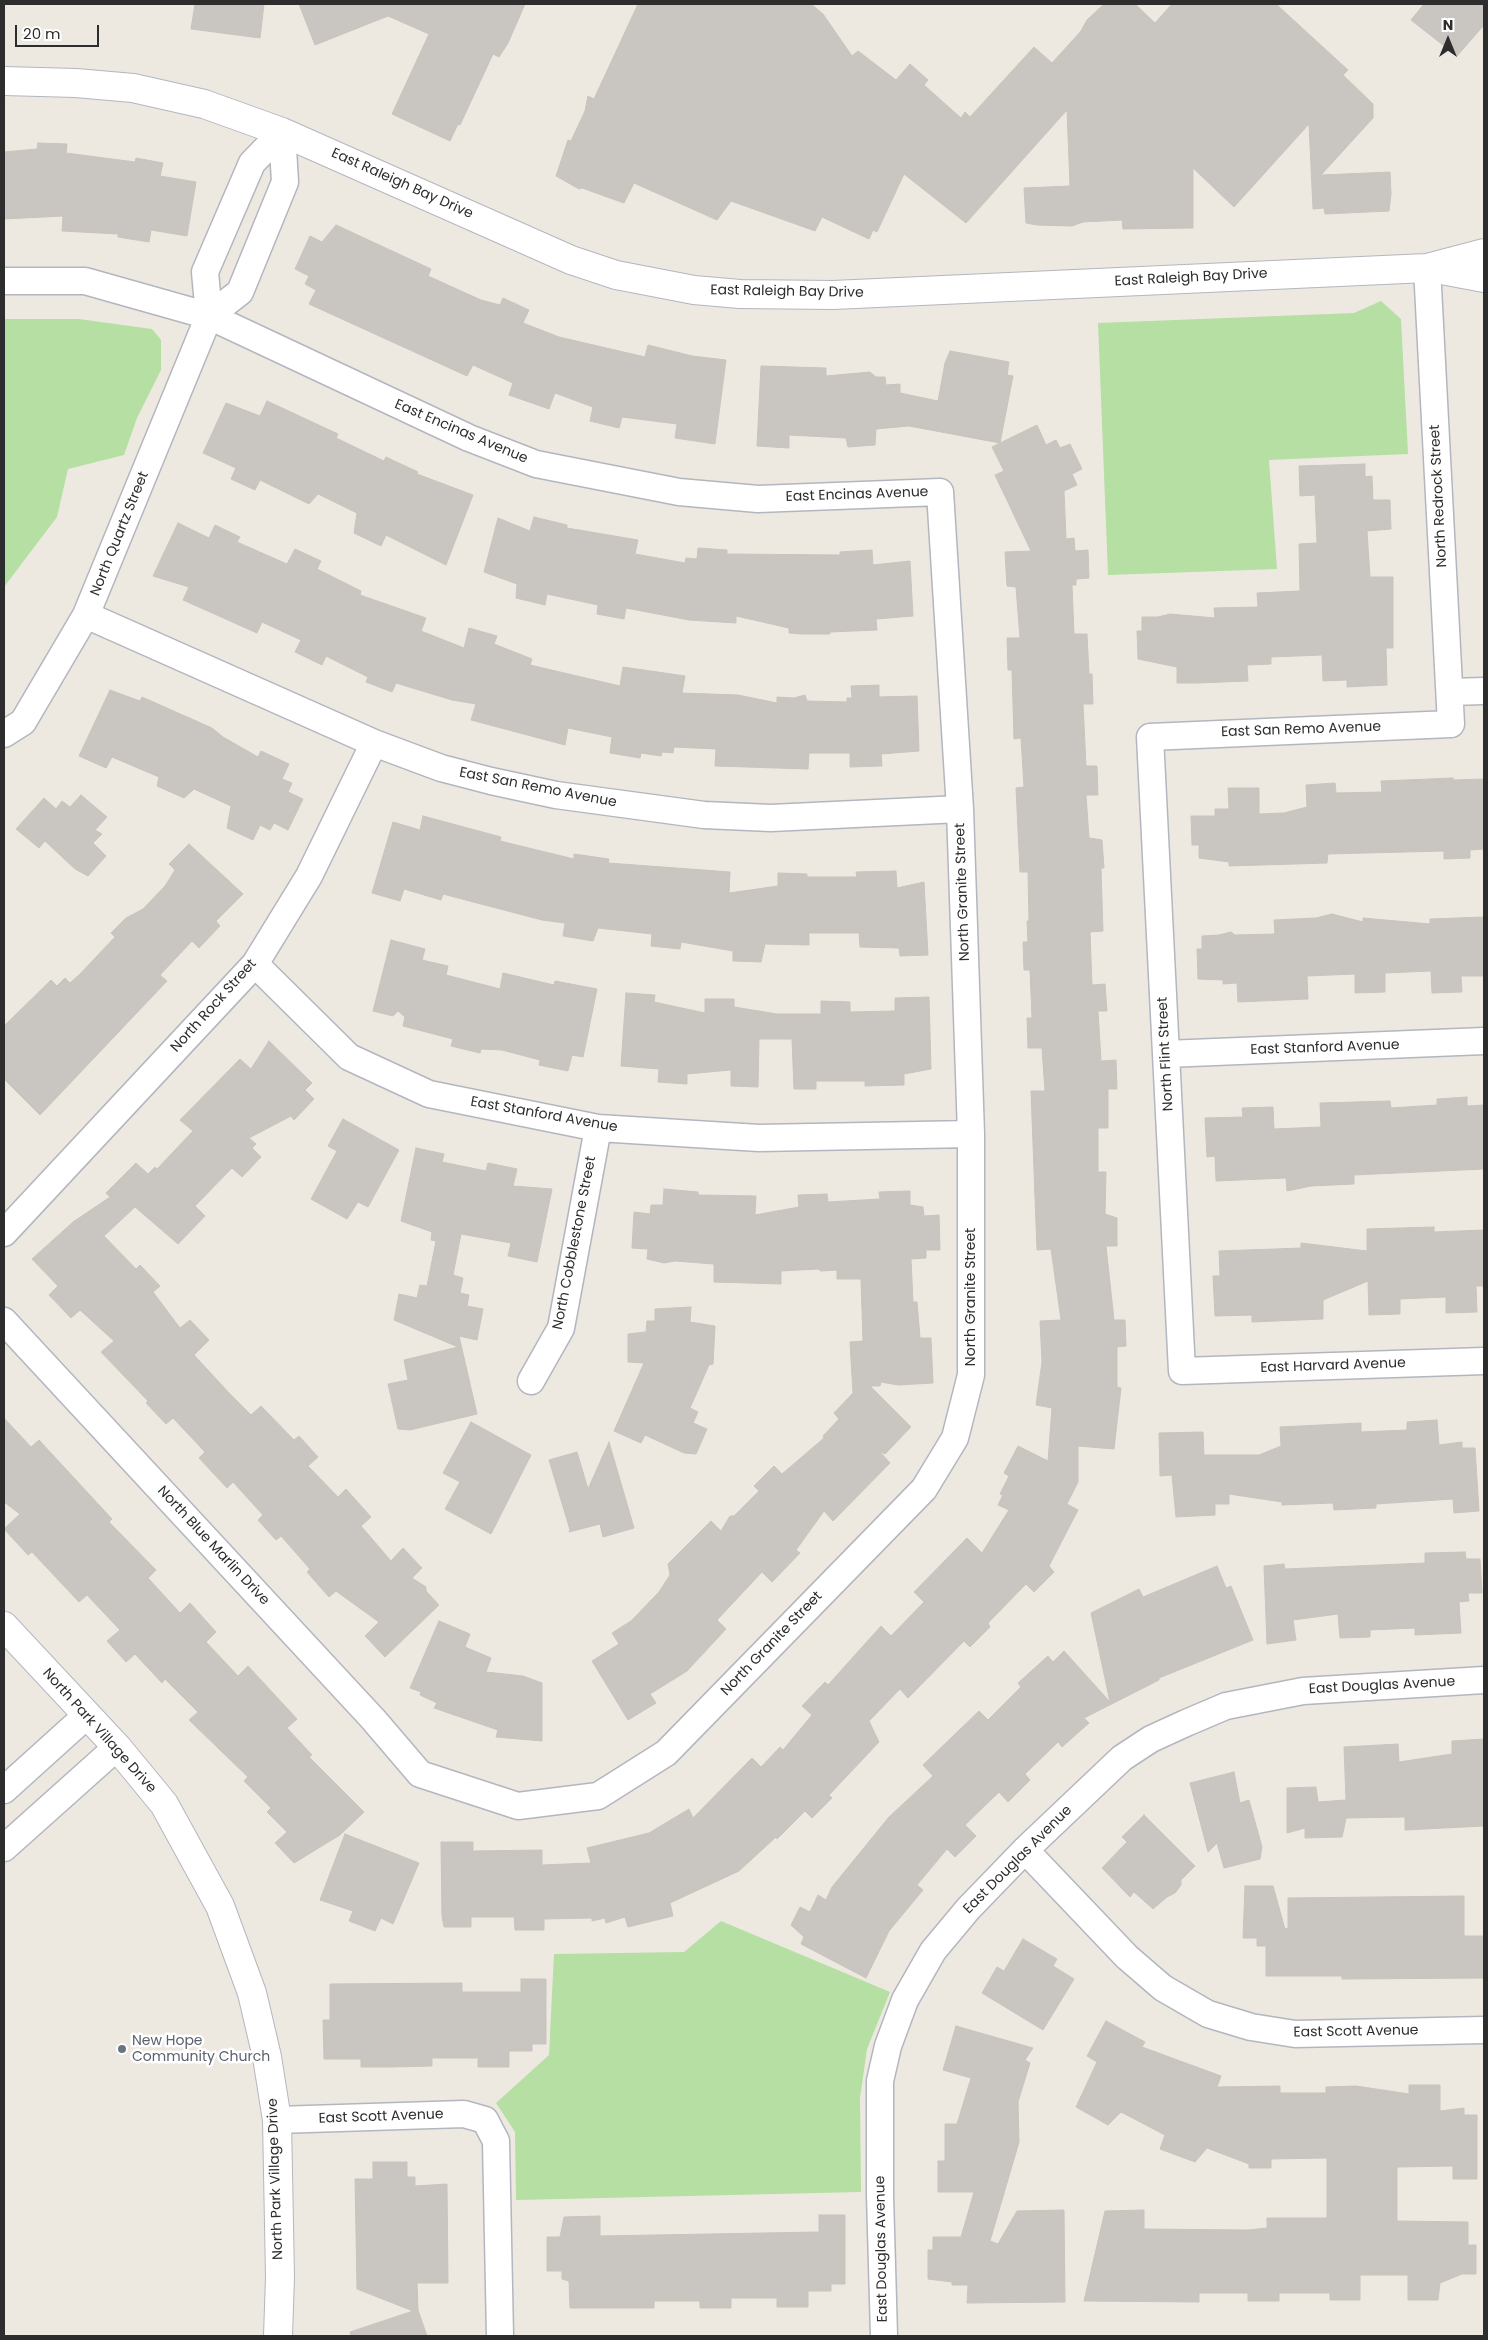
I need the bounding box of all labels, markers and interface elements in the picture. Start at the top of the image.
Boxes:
scale bar [18,15,101,47]
north arrow [1423,15,1473,65]
text: N [1443,15,1453,35]
text: 20 m [23,23,61,44]
street label: East Raleigh Bay Drive [329,145,475,223]
street label: East Raleigh Bay Drive [1114,266,1268,290]
street label: East Raleigh Bay Drive [710,282,864,302]
street label: East Encinas Avenue [392,396,530,468]
street label: North Redrock Street [1427,424,1451,568]
street label: North Quartz Street [87,469,153,599]
street label: East Encinas Avenue [785,484,929,506]
street label: East San Remo Avenue [1221,719,1381,741]
street label: East San Remo Avenue [458,764,618,812]
street label: North Granite Street [952,823,974,961]
street label: North Rock Street [168,956,260,1056]
street label: North Flint Street [1155,996,1177,1112]
street label: East Stanford Avenue [1250,1037,1400,1059]
street label: East Stanford Avenue [469,1094,619,1136]
street label: North Cobblestone Street [550,1155,600,1331]
street label: North Granite Street [963,1228,979,1366]
street label: East Harvard Avenue [1260,1355,1406,1377]
street label: North Blue Marlin Drive [153,1483,273,1609]
street label: North Granite Street [718,1588,826,1700]
street label: North Park Village Drive [39,1665,159,1797]
street label: East Douglas Avenue [1308,1674,1456,1698]
street label: East Douglas Avenue [960,1802,1076,1918]
street label: East Scott Avenue [1293,2023,1419,2041]
place label: New Hope Community Church [132,2033,270,2066]
marker: New Hope Community Church [116,2043,128,2055]
street label: North Park Village Drive [265,2098,287,2260]
street label: East Scott Avenue [318,2106,444,2128]
street label: East Douglas Avenue [872,2176,892,2322]

